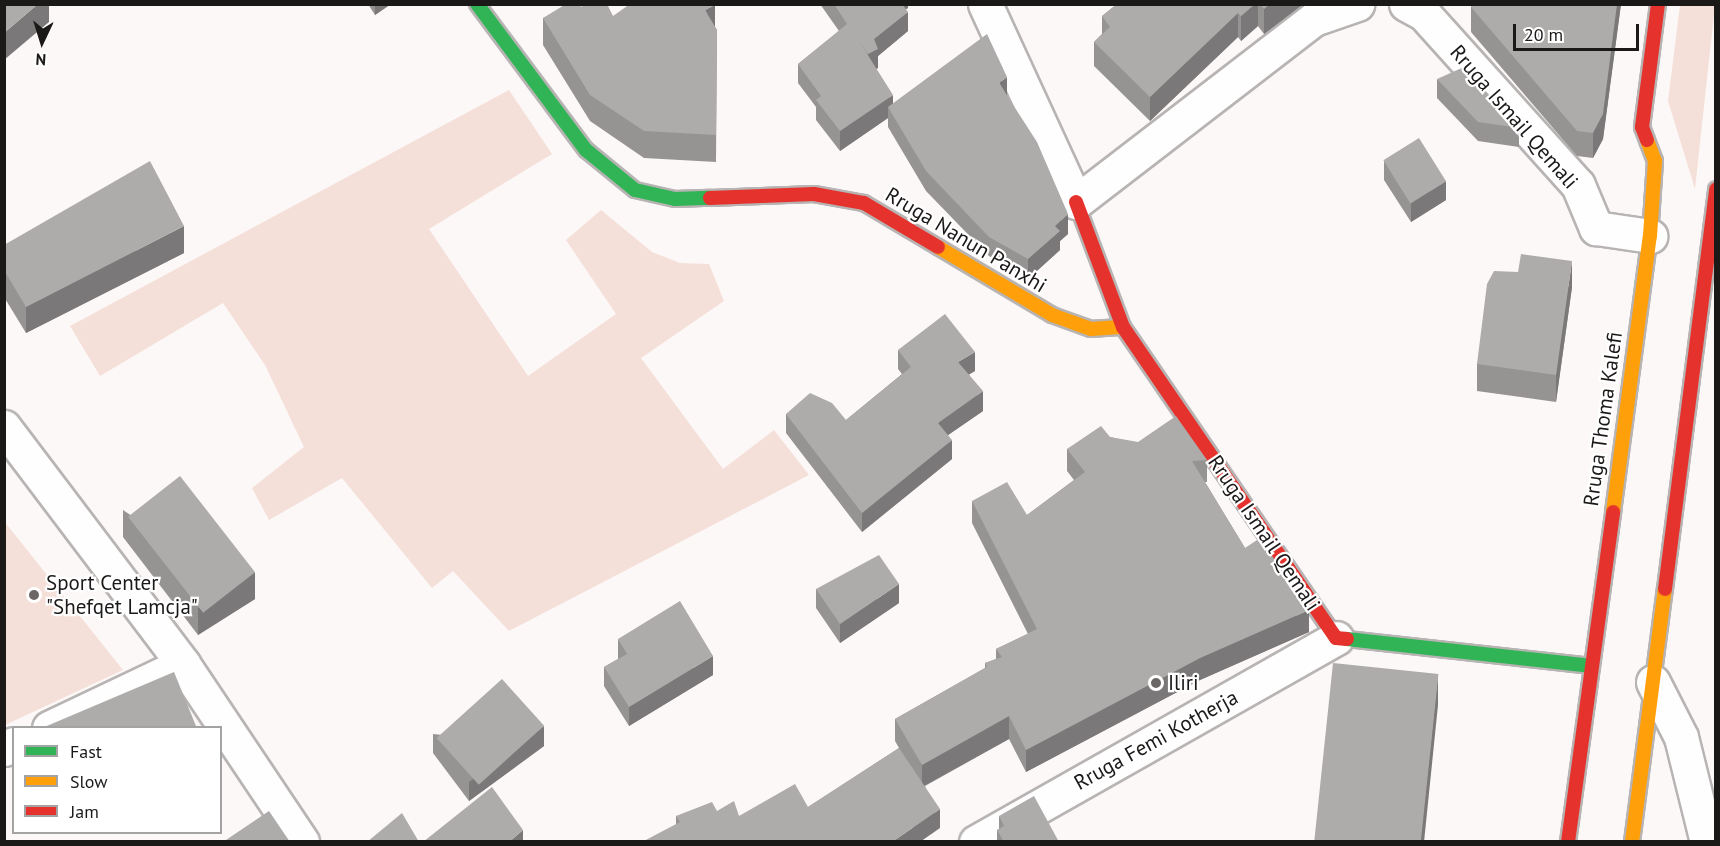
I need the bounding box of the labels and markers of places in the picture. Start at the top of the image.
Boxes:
place label: Sport Center "Shefqet Lamcja" [46,570,198,620]
marker: Sport Center "Shefqet Lamcja" [27,588,41,602]
place label: Iliri [1168,670,1199,696]
marker: Iliri [1149,676,1163,690]

